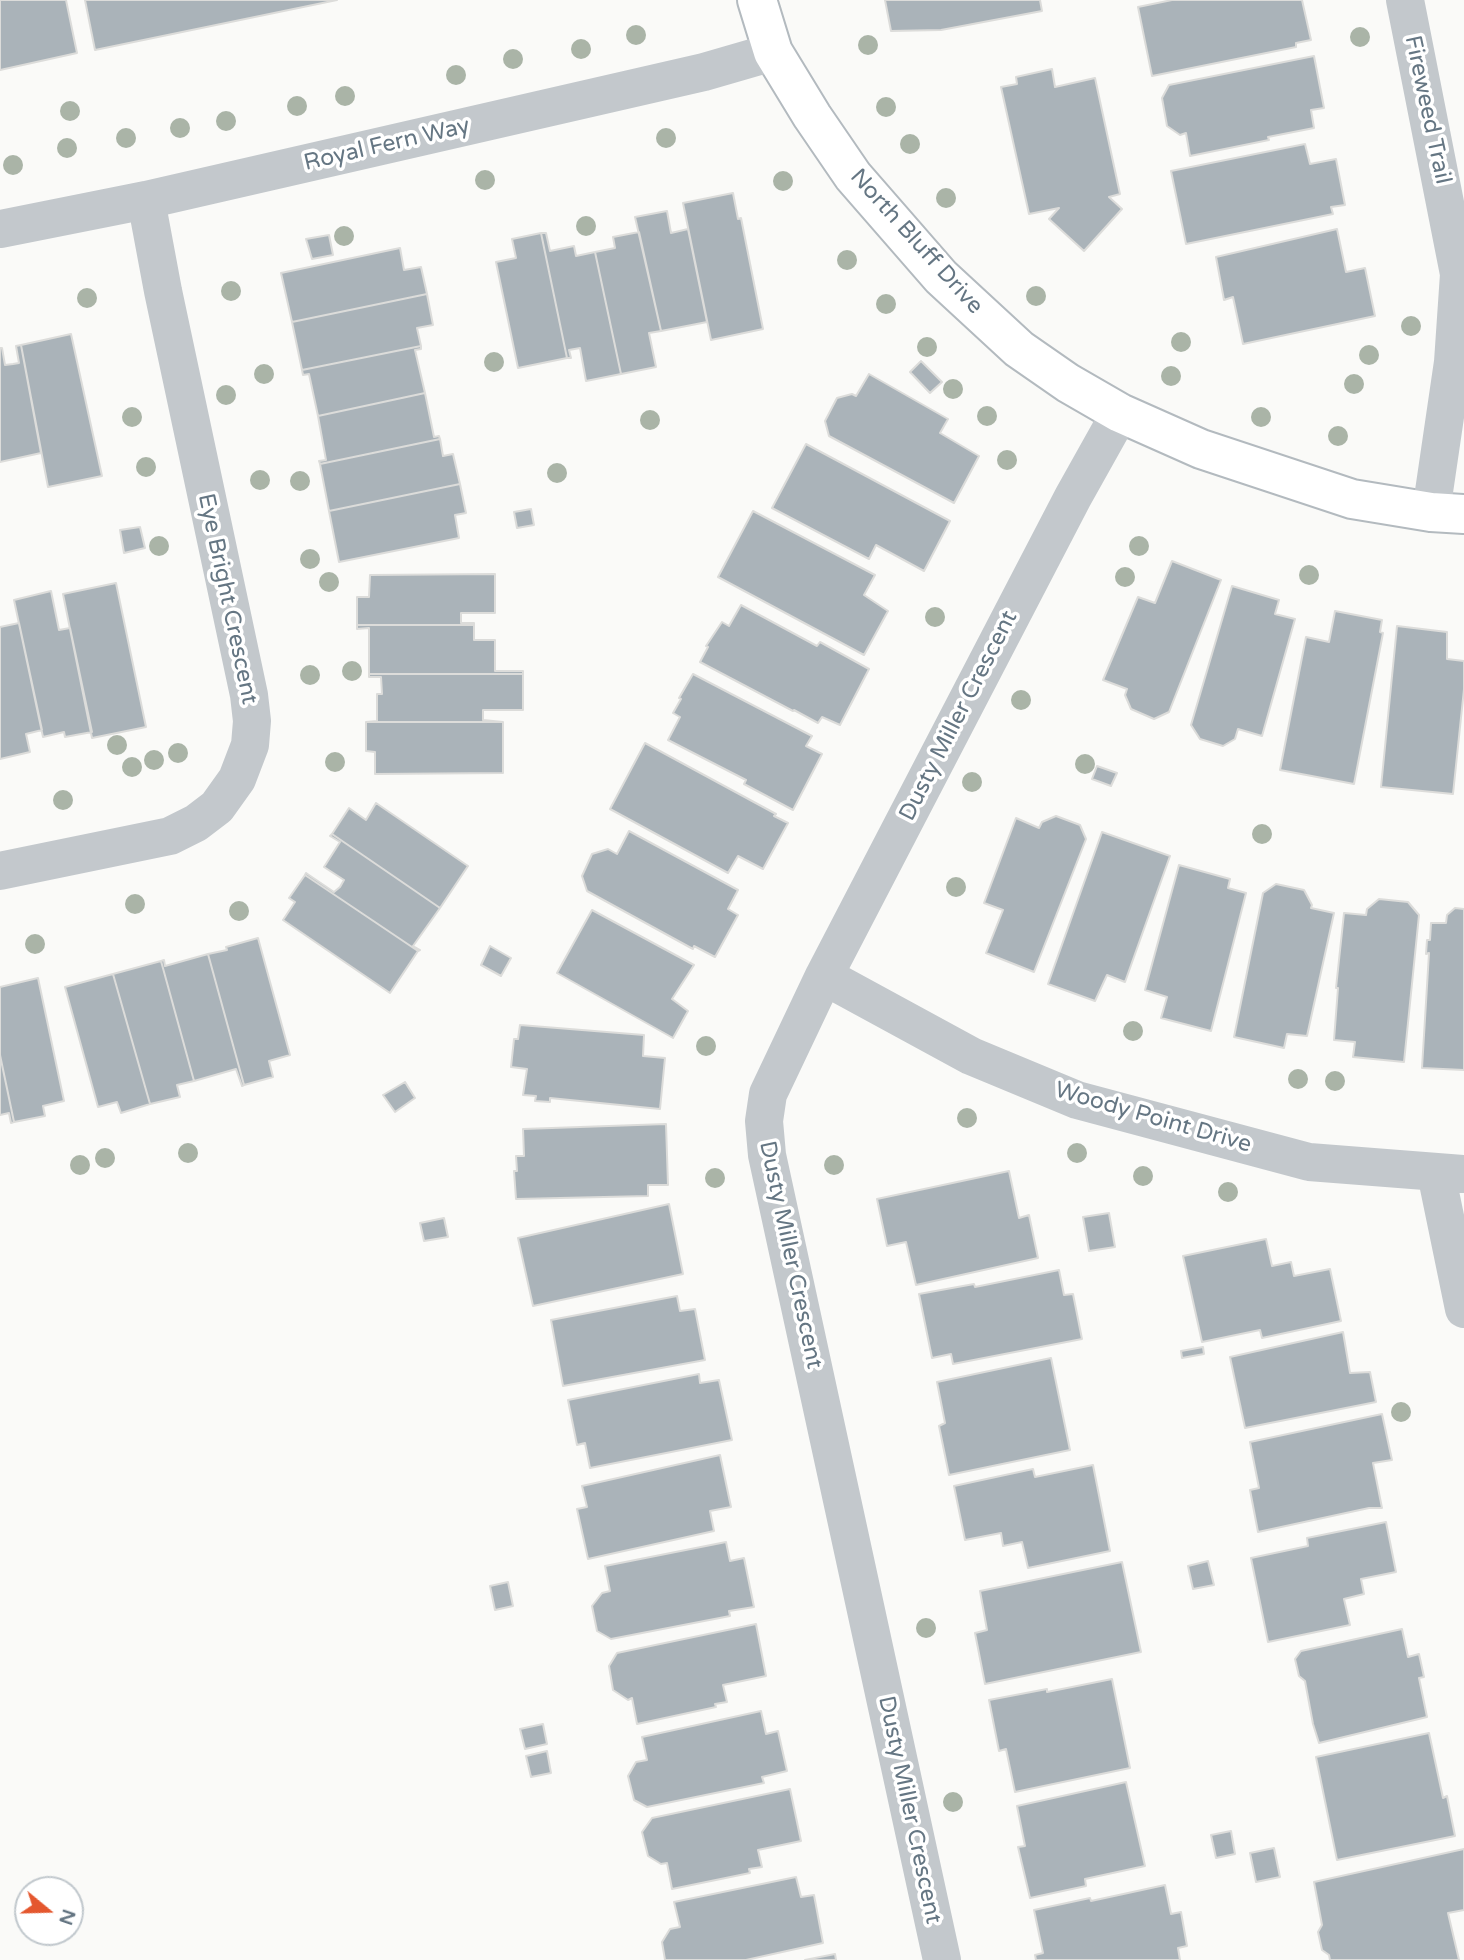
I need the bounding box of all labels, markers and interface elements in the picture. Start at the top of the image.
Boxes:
street label: Fireweed Trail [1398,33,1456,187]
street label: Royal Fern Way [301,113,473,177]
street label: North Bluff Drive [844,164,988,320]
street label: Eye Bright Crescent [191,491,263,707]
street label: Dusty Miller Crescent [894,606,1024,826]
street label: Woody Point Drive [1052,1077,1254,1159]
street label: Dusty Miller Crescent [752,1139,828,1371]
street label: Dusty Miller Crescent [871,1694,947,1926]
north arrow [14,1876,84,1946]
text: N [54,1906,80,1928]

